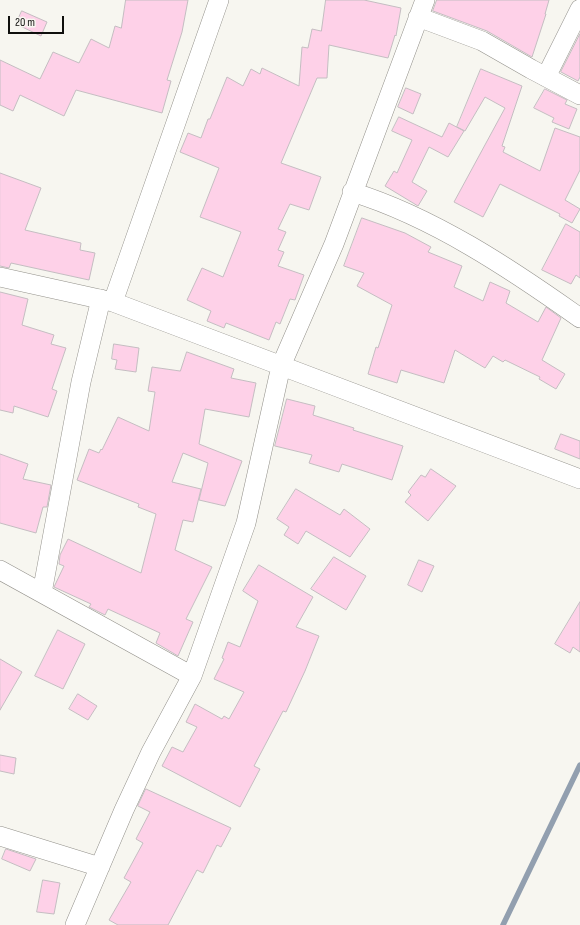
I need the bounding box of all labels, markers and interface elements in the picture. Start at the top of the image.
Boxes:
scale bar [10,8,66,34]
text: 20 m [15,15,35,30]

